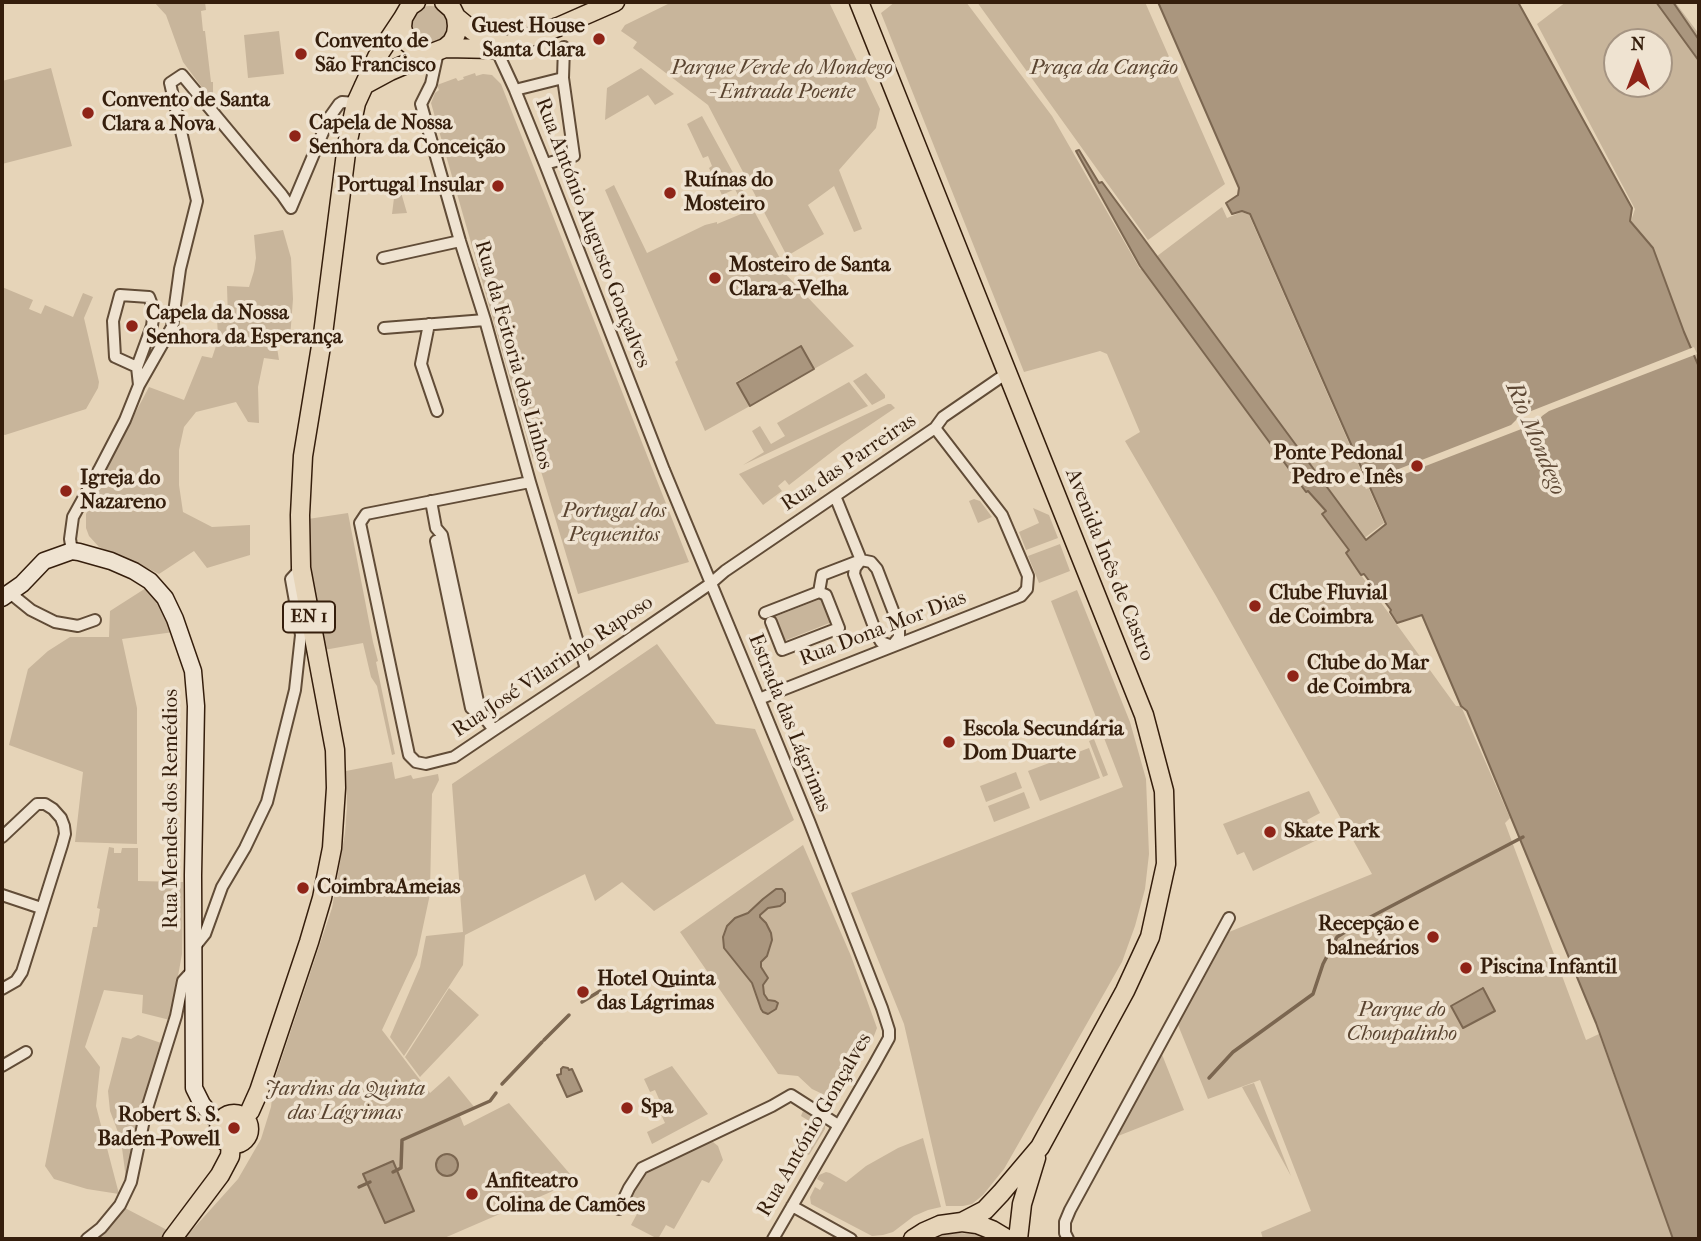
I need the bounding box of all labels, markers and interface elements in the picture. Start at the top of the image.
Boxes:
place label: Guest House Santa Clara [471,14,585,64]
north arrow [1603,28,1673,98]
place label: Convento de São Francisco [315,29,436,79]
marker: Guest House Santa Clara [591,31,607,47]
text: N [1631,33,1645,55]
marker: Convento de São Francisco [293,46,309,62]
park label: Parque Verde do Mondego - Entrada Poente [671,56,893,106]
park label: Praça da Canção [1030,56,1178,82]
place label: Convento de Santa Clara a Nova [102,88,270,138]
street label: Rua António Augusto Gonçalves [529,94,655,372]
marker: Convento de Santa Clara a Nova [80,105,96,121]
place label: Capela de Nossa Senhora da Conceição [309,111,505,161]
marker: Capela de Nossa Senhora da Conceição [287,128,303,144]
place label: Ruínas do Mosteiro [684,168,773,218]
place label: Portugal Insular [337,173,484,199]
marker: Portugal Insular [490,178,506,194]
marker: Ruínas do Mosteiro [662,185,678,201]
street label: Rua da Feitoria dos Linhos [468,238,558,472]
place label: Mosteiro de Santa Clara-a-Velha [729,253,891,303]
marker: Mosteiro de Santa Clara-a-Velha [707,270,723,286]
place label: Capela da Nossa Senhora da Esperança [146,301,342,351]
marker: Capela da Nossa Senhora da Esperança [124,318,140,334]
water label: Rio Mondego [1499,378,1571,500]
street label: Rua das Parreiras [777,409,921,517]
place label: Ponte Pedonal Pedro e Inês [1274,441,1403,491]
marker: Ponte Pedonal Pedro e Inês [1409,458,1425,474]
street label: Avenida Inês de Castro [1059,465,1159,665]
place label: Igreja do Nazareno [80,466,166,516]
marker: Igreja do Nazareno [58,483,74,499]
park label: Portugal dos Pequenitos [562,499,666,549]
place label: Clube Fluvial de Coimbra [1269,581,1388,631]
street label: Rua Dona Mor Dias [796,586,970,672]
street label: Rua José Vilarinho Raposo [448,590,658,744]
marker: Clube Fluvial de Coimbra [1247,598,1263,614]
road number: EN 1 [283,602,335,632]
street label: Estrada das Lágrimas [742,630,836,816]
place label: Clube do Mar de Coimbra [1307,651,1429,701]
marker: Clube do Mar de Coimbra [1285,668,1301,684]
street label: Rua Mendes dos Remédios [159,689,185,929]
place label: Escola Secundária Dom Duarte [963,717,1124,767]
marker: Escola Secundária Dom Duarte [941,734,957,750]
place label: Skate Park [1284,819,1379,845]
marker: Skate Park [1262,824,1278,840]
place label: CoimbraAmeias [317,875,460,901]
marker: CoimbraAmeias [295,880,311,896]
place label: Recepção e balneários [1318,912,1419,962]
marker: Recepção e balneários [1425,929,1441,945]
place label: Piscina Infantil [1480,955,1617,981]
marker: Piscina Infantil [1458,960,1474,976]
place label: Hotel Quinta das Lágrimas [597,967,716,1017]
marker: Hotel Quinta das Lágrimas [575,984,591,1000]
park label: Parque do Choupalinho [1347,998,1457,1048]
street label: Rua António Gonçalves [752,1029,878,1221]
park label: Jardins da Quinta das Lágrimas [265,1077,425,1127]
place label: Spa [641,1095,673,1121]
marker: Spa [619,1100,635,1116]
place label: Robert S. S. Baden-Powell [98,1103,220,1153]
marker: Robert S. S. Baden-Powell [226,1120,242,1136]
place label: Anfiteatro Colina de Camões [486,1169,645,1219]
marker: Anfiteatro Colina de Camões [464,1186,480,1202]

